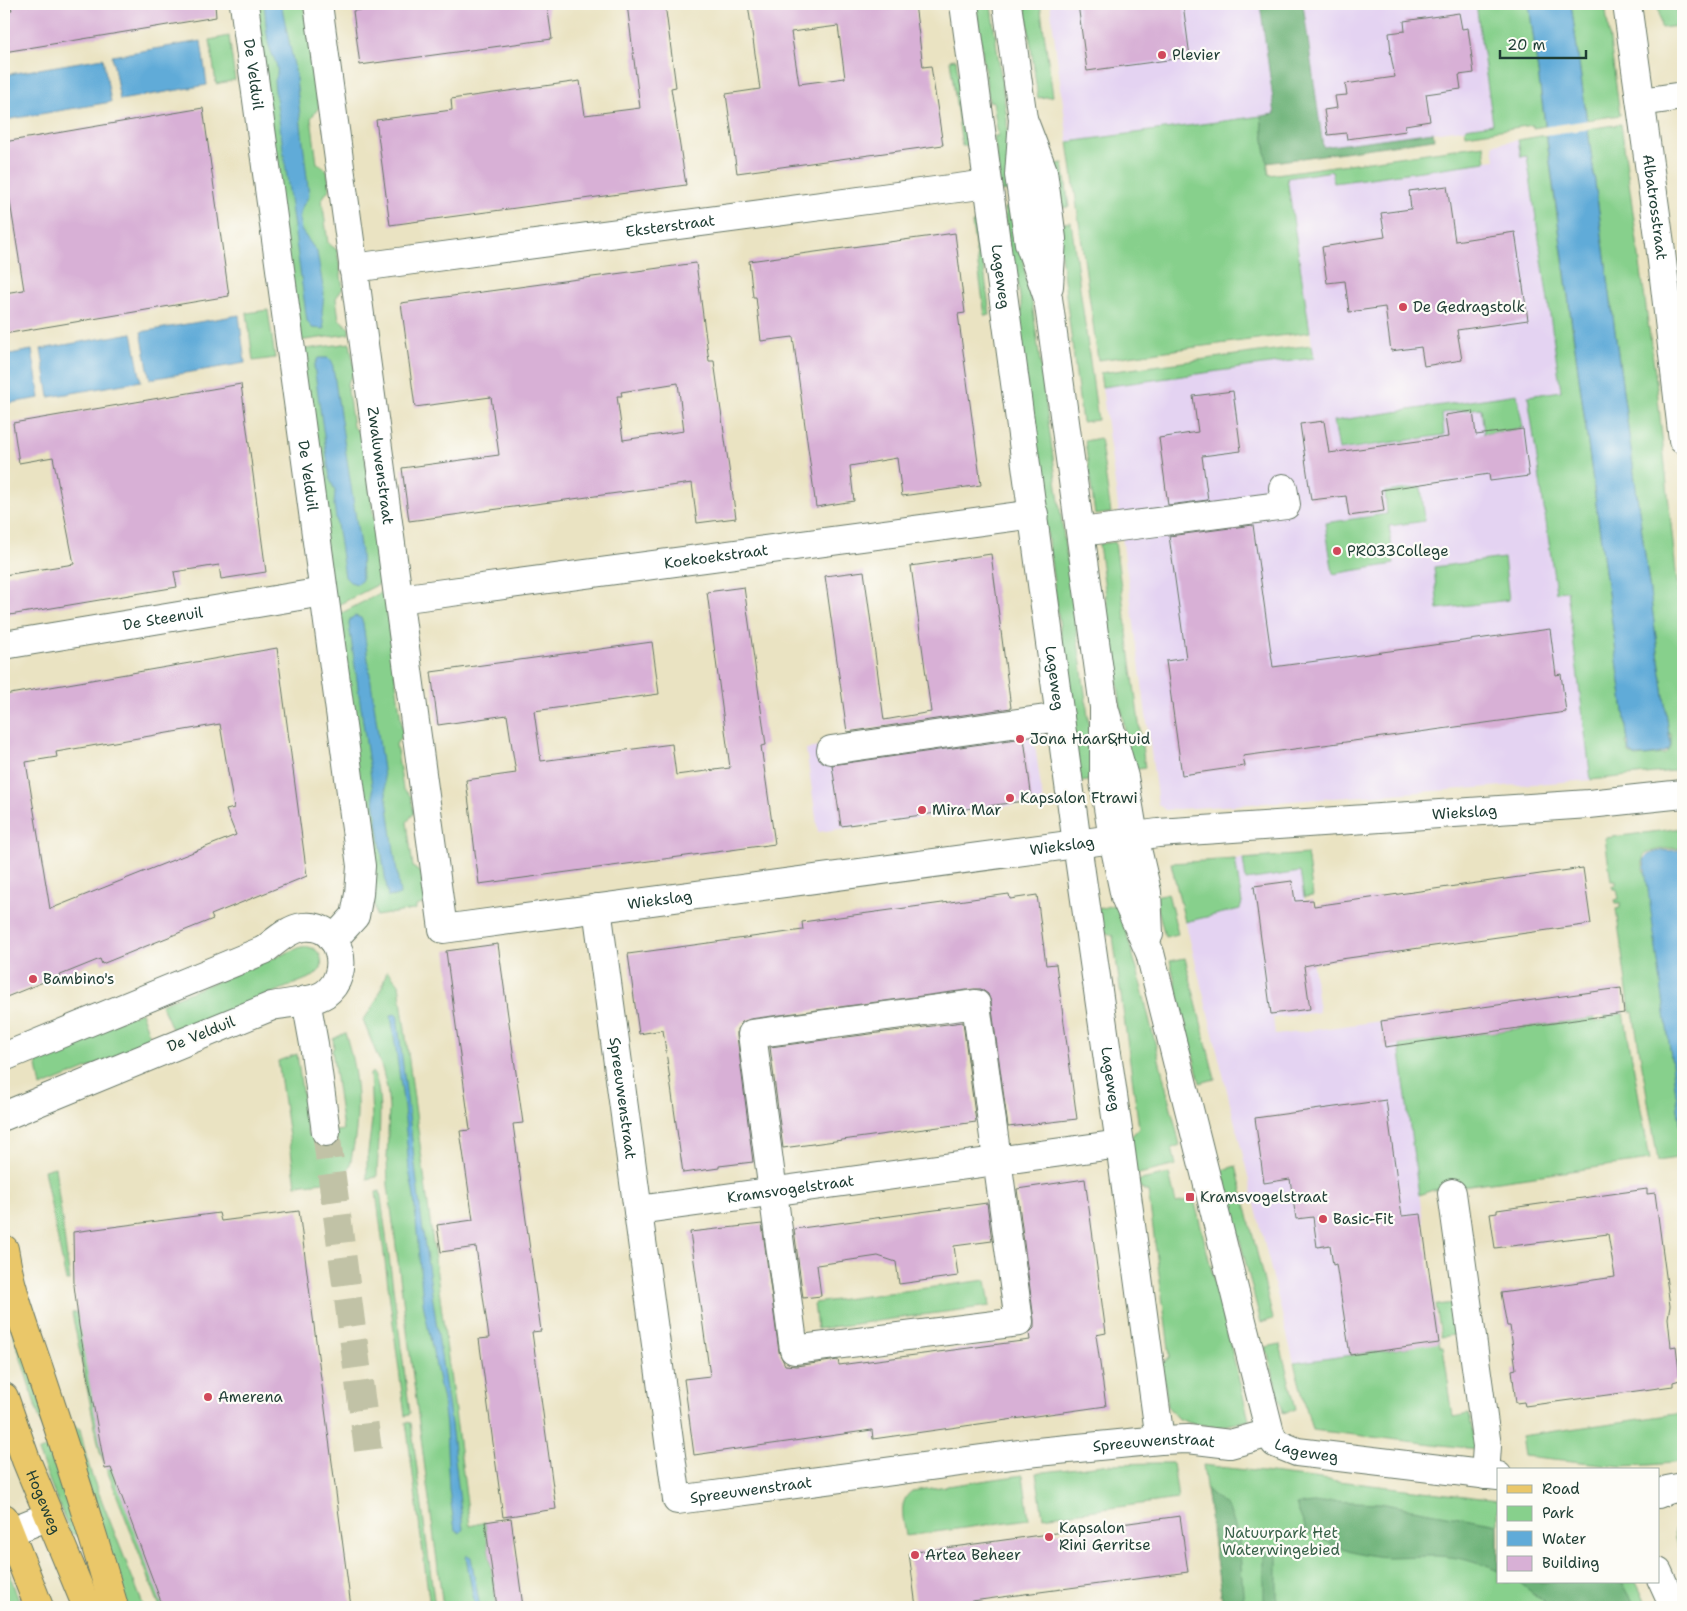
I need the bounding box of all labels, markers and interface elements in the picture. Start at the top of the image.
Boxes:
scale bar [1500,28,1586,60]
text: 20 m [1507,35,1546,55]
street label: De Velduil [239,38,268,112]
place label: Plevier [1172,45,1221,65]
marker: Plevier [1156,49,1168,61]
street label: Albatrosstraat [1638,153,1672,261]
street label: Eksterstraat [624,210,716,242]
street label: Lageweg [986,243,1015,310]
place label: De Gedragstolk [1413,297,1525,317]
marker: De Gedragstolk [1397,301,1409,313]
street label: Zwaluwenstraat [363,406,398,526]
street label: De Velduil [293,439,323,513]
street label: Koekoekstraat [663,540,769,573]
place label: PRO33College [1347,541,1449,561]
marker: PRO33College [1331,545,1343,557]
street label: De Steenuil [121,602,205,635]
street label: Lageweg [1040,644,1069,711]
place label: Jona Haar&Huid [1030,729,1151,749]
marker: Jona Haar&Huid [1014,733,1026,745]
place label: Kapsalon Ftrawi [1020,788,1138,808]
marker: Kapsalon Ftrawi [1004,792,1016,804]
place label: Mira Mar [932,800,1001,820]
street label: Wiekslag [1431,800,1498,825]
marker: Mira Mar [916,804,928,816]
street label: Wiekslag [1028,832,1096,860]
street label: Wiekslag [626,886,693,914]
place label: Bambino's [43,969,114,989]
marker: Bambino's [27,973,39,985]
street label: De Velduil [164,1011,238,1057]
street label: Spreeuwenstraat [605,1036,641,1161]
street label: Lageweg [1096,1045,1125,1113]
street label: Kramsvogelstraat [726,1171,855,1208]
place label: Kramsvogelstraat [1200,1187,1328,1207]
marker: Kramsvogelstraat [1184,1191,1196,1203]
place label: Basic-Fit [1333,1209,1394,1229]
marker: Basic-Fit [1317,1213,1329,1225]
place label: Amerena [218,1387,284,1407]
marker: Amerena [202,1391,214,1403]
street label: Spreeuwenstraat [1092,1429,1216,1457]
street label: Lageweg [1271,1434,1339,1467]
street label: Hogeweg [21,1467,66,1537]
legend [1497,1468,1660,1584]
street label: Spreeuwenstraat [689,1472,813,1508]
text: Road [1542,1479,1580,1499]
text: Park [1542,1503,1574,1523]
place label: Kapsalon Rini Gerritse [1059,1518,1151,1555]
park label: Natuurpark Het Waterwingebied [1222,1523,1341,1560]
text: Water [1542,1529,1586,1549]
marker: Kapsalon Rini Gerritse [1043,1531,1055,1543]
place label: Artea Beheer [925,1545,1021,1565]
marker: Artea Beheer [909,1549,921,1561]
text: Building [1542,1553,1599,1573]

